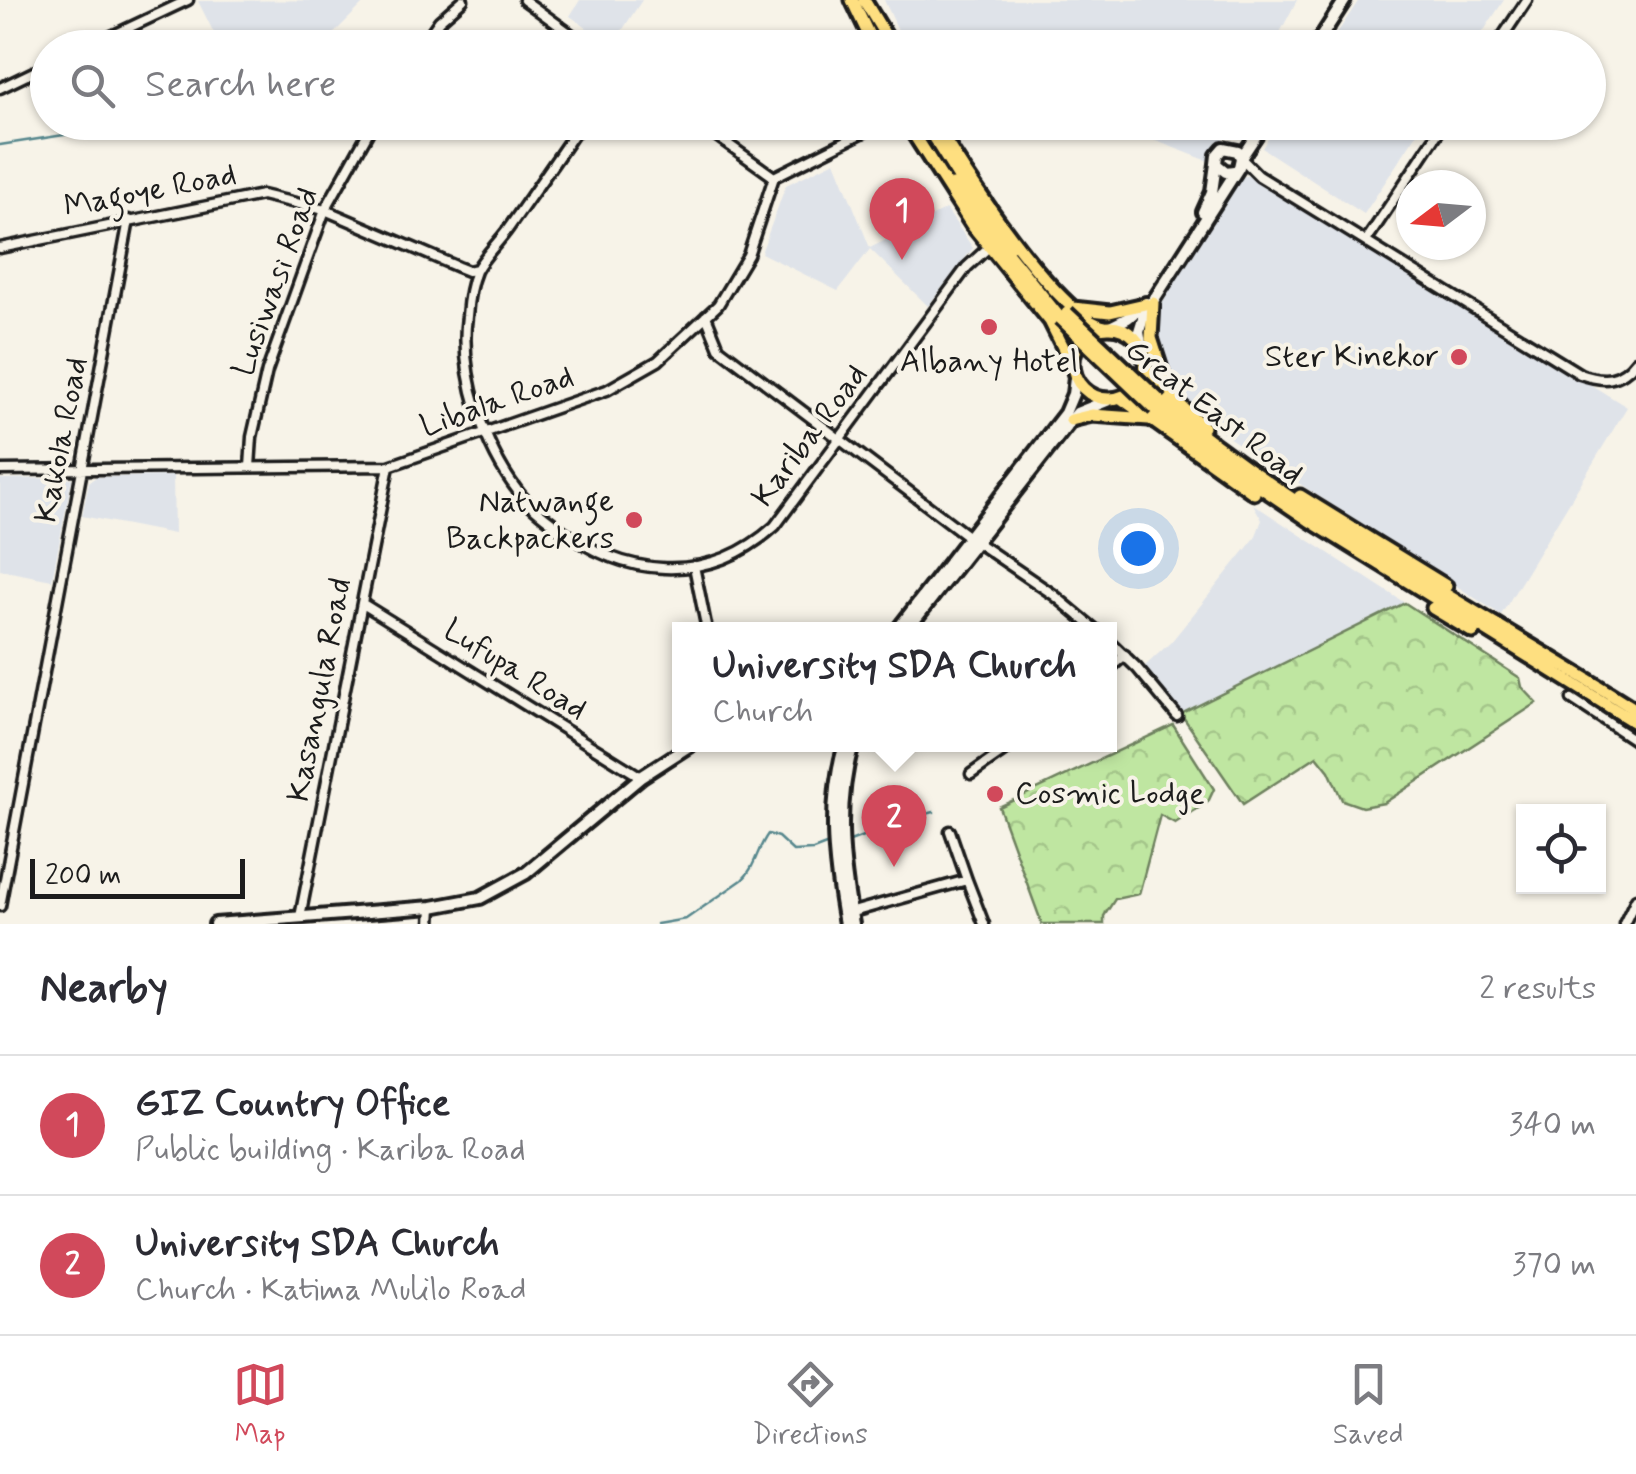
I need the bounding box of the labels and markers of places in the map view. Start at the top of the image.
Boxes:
pin: 1 [870,178,934,260]
marker: Albany Hotel [978,316,1000,338]
place label: Ster Kinekor [1265,336,1439,378]
place label: Albany Hotel [900,341,1078,383]
marker: Ster Kinekor [1448,346,1470,368]
place label: Natwange Backpackers [446,481,614,560]
marker: Natwange Backpackers [623,509,645,531]
place label: Cosmic Lodge [1015,773,1205,815]
marker: Cosmic Lodge [984,783,1006,805]
pin: 2 [862,784,926,867]

